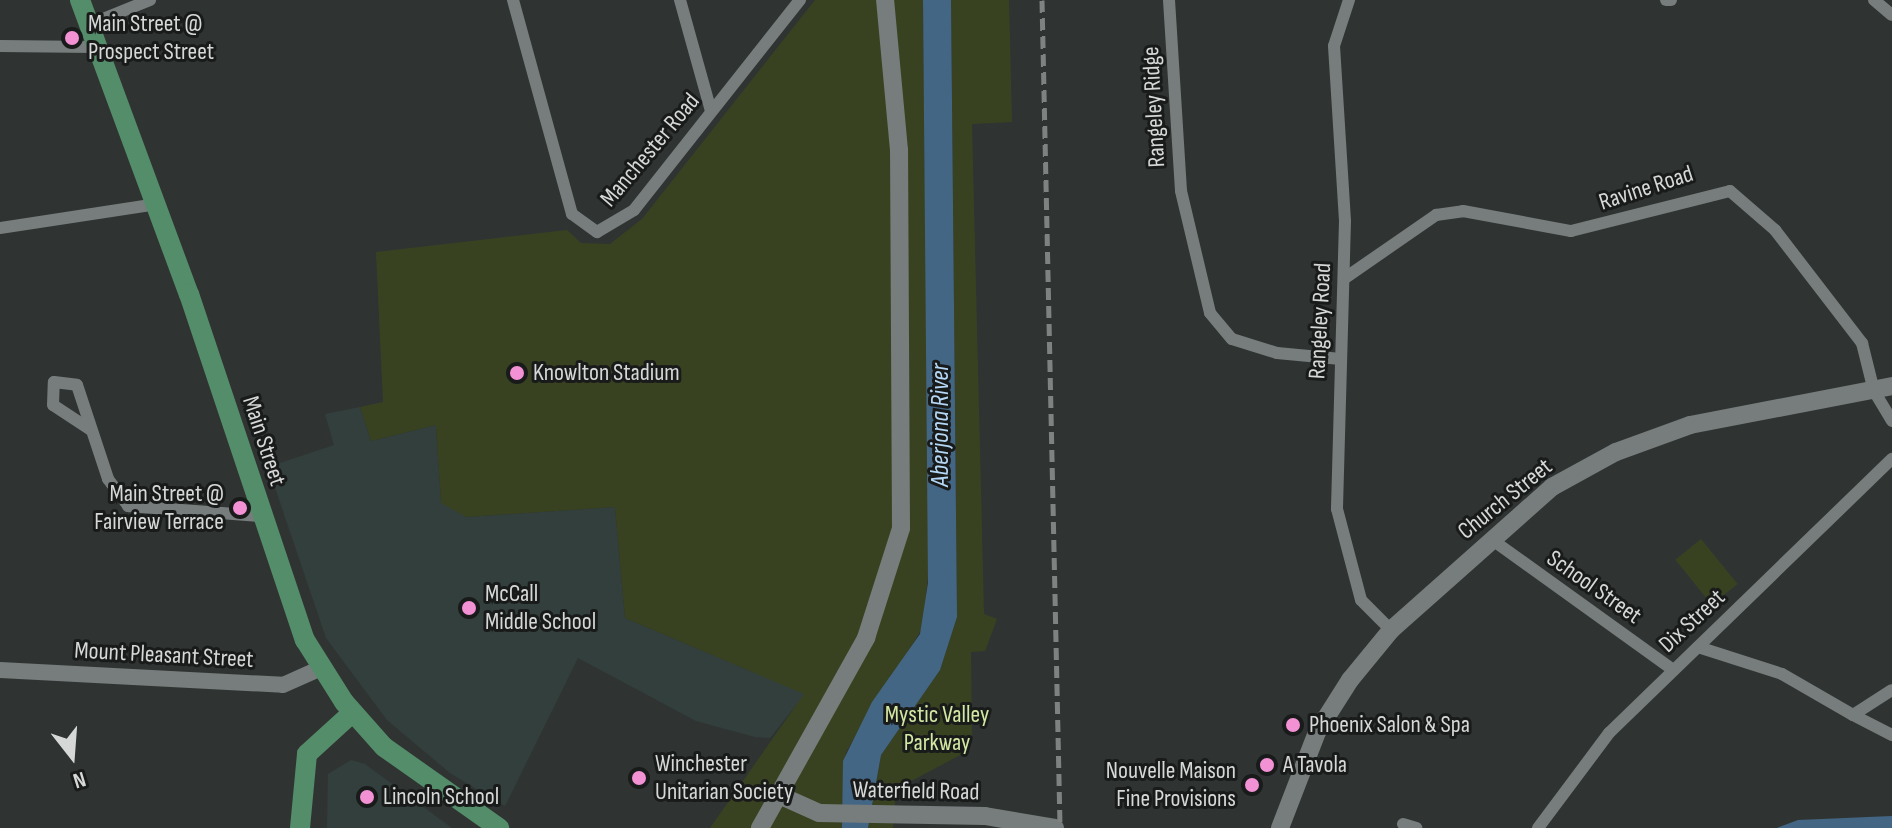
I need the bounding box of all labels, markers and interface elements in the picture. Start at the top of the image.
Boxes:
place label: Main Street @ Prospect Street [88,10,214,66]
marker: Main Street @ Prospect Street [63,29,81,47]
street label: Rangeley Ridge [1136,46,1172,168]
street label: Manchester Road [594,87,706,213]
street label: Ravine Road [1595,159,1697,217]
street label: Rangeley Road [1303,262,1337,380]
place label: Knowlton Stadium [533,359,680,387]
water label: Aberjona River [925,363,957,487]
marker: Knowlton Stadium [508,364,526,382]
street label: Main Street [236,392,292,490]
street label: Church Street [1452,452,1558,546]
place label: Main Street @ Fairview Terrace [94,480,224,536]
marker: Main Street @ Fairview Terrace [231,499,249,517]
street label: School Street [1541,544,1647,630]
place label: McCall Middle School [485,580,596,636]
street label: Dix Street [1653,583,1731,659]
marker: McCall Middle School [460,599,478,617]
street label: Mount Pleasant Street [74,636,254,674]
park label: Mystic Valley Parkway [885,701,989,757]
place label: Phoenix Salon & Spa [1309,711,1470,739]
north arrow [32,716,112,796]
marker: Phoenix Salon & Spa [1284,716,1302,734]
place label: Winchester Unitarian Society [655,750,793,806]
place label: A Tavola [1283,751,1347,779]
marker: A Tavola [1258,756,1276,774]
place label: Nouvelle Maison Fine Provisions [1106,757,1236,813]
text: N [70,765,89,794]
marker: Winchester Unitarian Society [630,769,648,787]
street label: Waterfield Road [852,775,980,807]
marker: Nouvelle Maison Fine Provisions [1243,776,1261,794]
place label: Lincoln School [383,783,499,811]
marker: Lincoln School [358,788,376,806]

